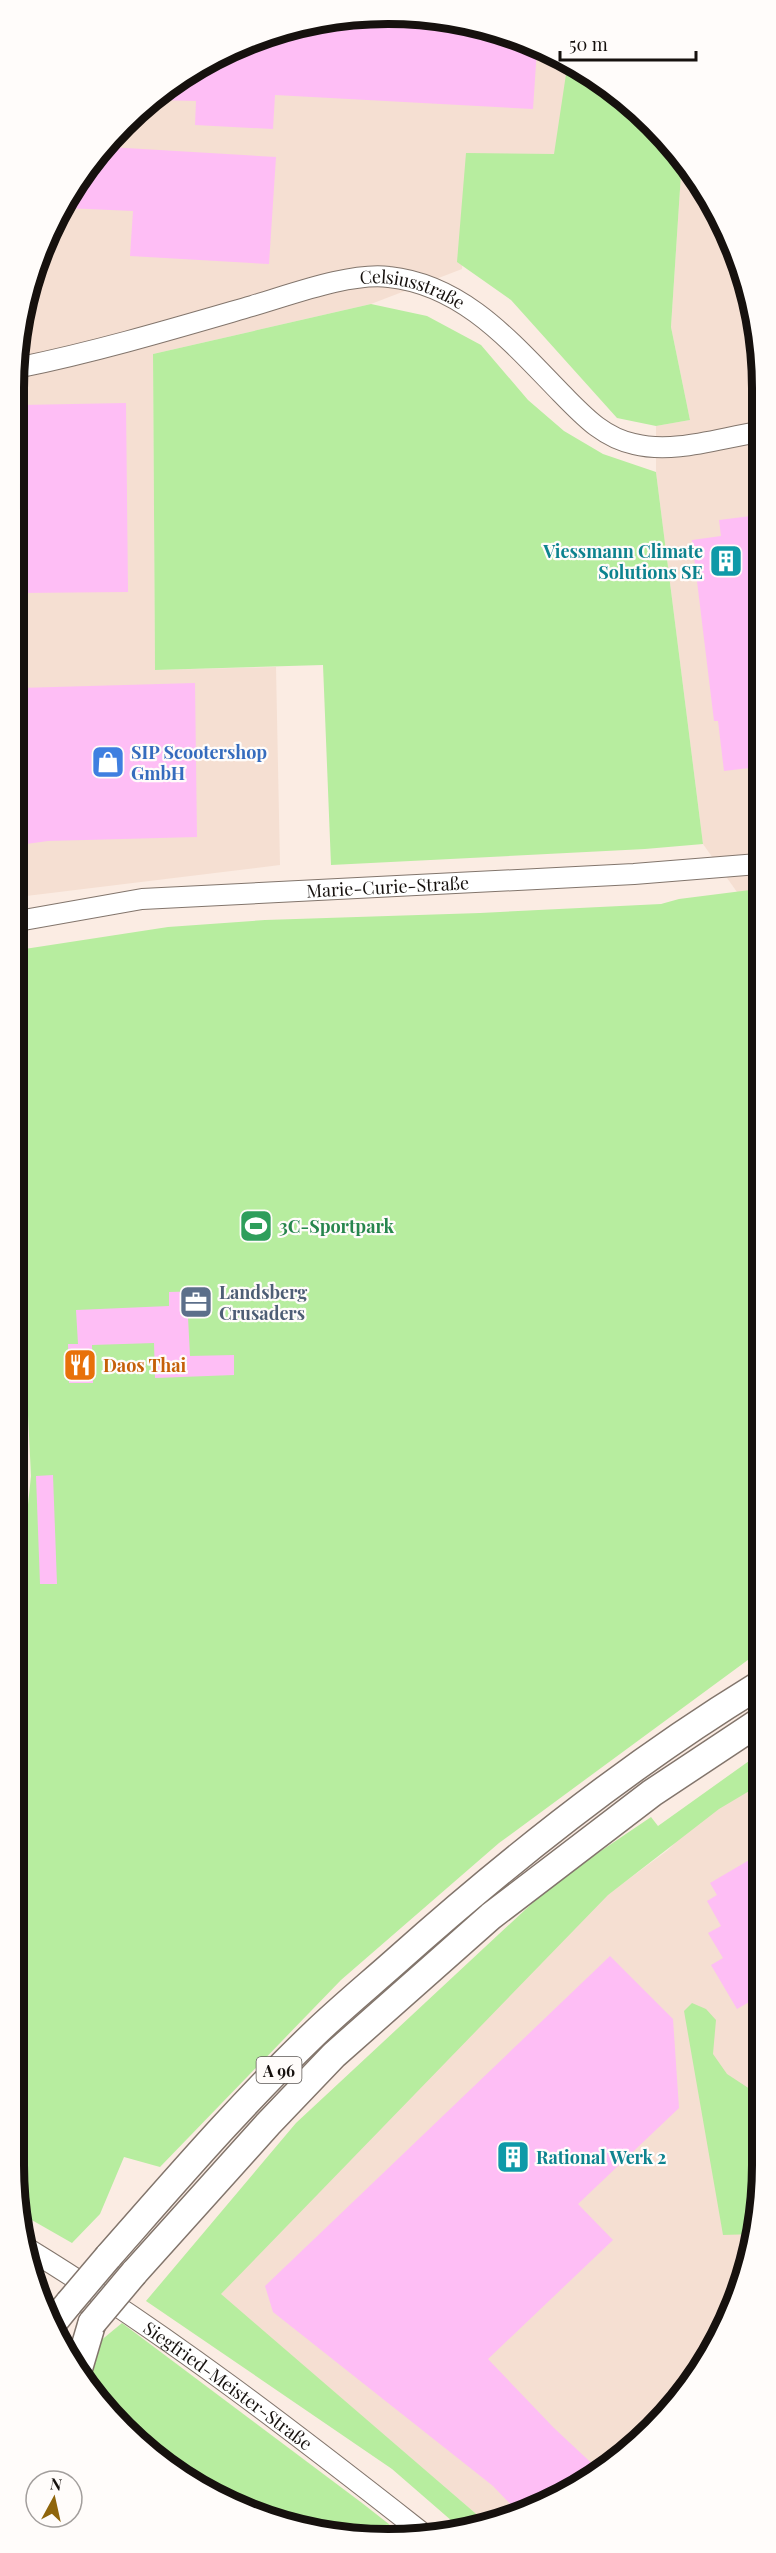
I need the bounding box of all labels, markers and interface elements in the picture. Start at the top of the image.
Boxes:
scale bar [560,24,696,62]
text: 50 m [569,32,608,56]
street label: Celsiusstraße [359,264,470,314]
place label: Viessmann Climate Solutions SE [542,539,703,584]
building icon: Viessmann Climate Solutions SE [708,543,744,579]
place label: SIP Scootershop GmbH [131,740,267,785]
shop icon: SIP Scootershop GmbH [90,744,126,780]
street label: Marie-Curie-Straße [306,870,470,903]
sports icon: 3C-Sportpark [238,1208,274,1244]
place label: 3C-Sportpark [279,1214,394,1238]
place label: Landsberg Crusaders [219,1280,307,1325]
office icon: Landsberg Crusaders [178,1284,214,1320]
restaurant icon: Daos Thai [62,1347,98,1383]
place label: Daos Thai [103,1353,187,1377]
road number: A 96 [256,2057,302,2083]
building icon: Rational Werk 2 [495,2139,531,2175]
place label: Rational Werk 2 [536,2145,666,2169]
street label: Siegfried-Meister-Straße [139,2316,317,2455]
north arrow [24,2469,84,2529]
text: N [49,2472,64,2495]

